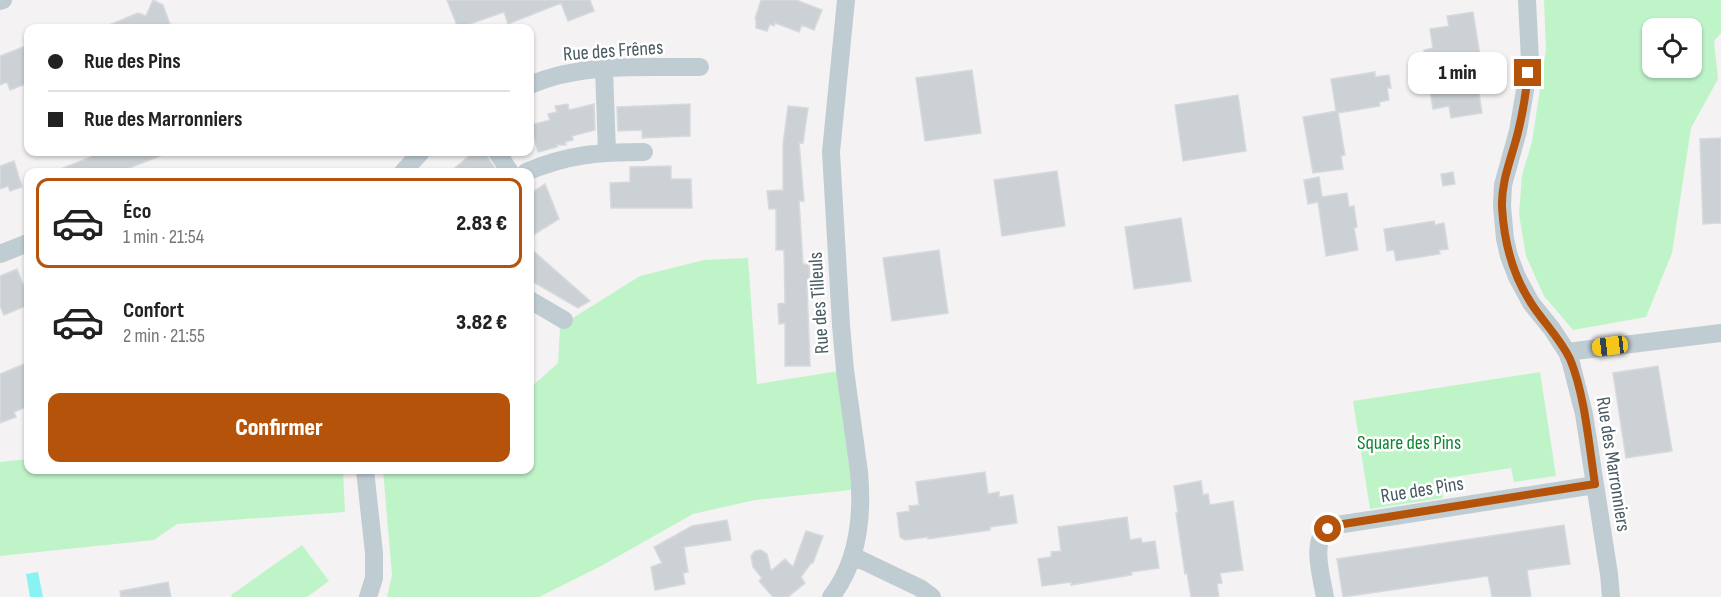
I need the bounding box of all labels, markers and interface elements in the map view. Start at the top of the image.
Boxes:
map controls [1642,18,1702,78]
button: locate [1642,18,1702,78]
street label: Rue des Frênes [562,36,664,66]
text: Rue des Pins [84,48,181,75]
callout: 1 min [1408,52,1507,94]
route end [1514,59,1541,86]
text: 1 min [1438,61,1477,85]
text: Rue des Marronniers [84,106,242,133]
icon: car [51,196,105,250]
text: Éco [123,198,151,225]
text: 2.83 € [456,210,507,237]
text: 1 min · 21:54 [123,225,204,249]
street label: Rue des Tilleuls [803,251,835,355]
icon: car [51,295,105,349]
text: Confort [123,297,184,324]
text: 3.82 € [456,309,507,336]
text: 2 min · 21:55 [123,324,205,348]
car [1591,335,1629,357]
button: Confirmer [48,393,510,462]
street label: Rue des Marronniers [1591,395,1636,533]
park label: Square des Pins [1357,431,1461,455]
street label: Rue des Pins [1379,472,1465,508]
route start [1314,515,1341,542]

